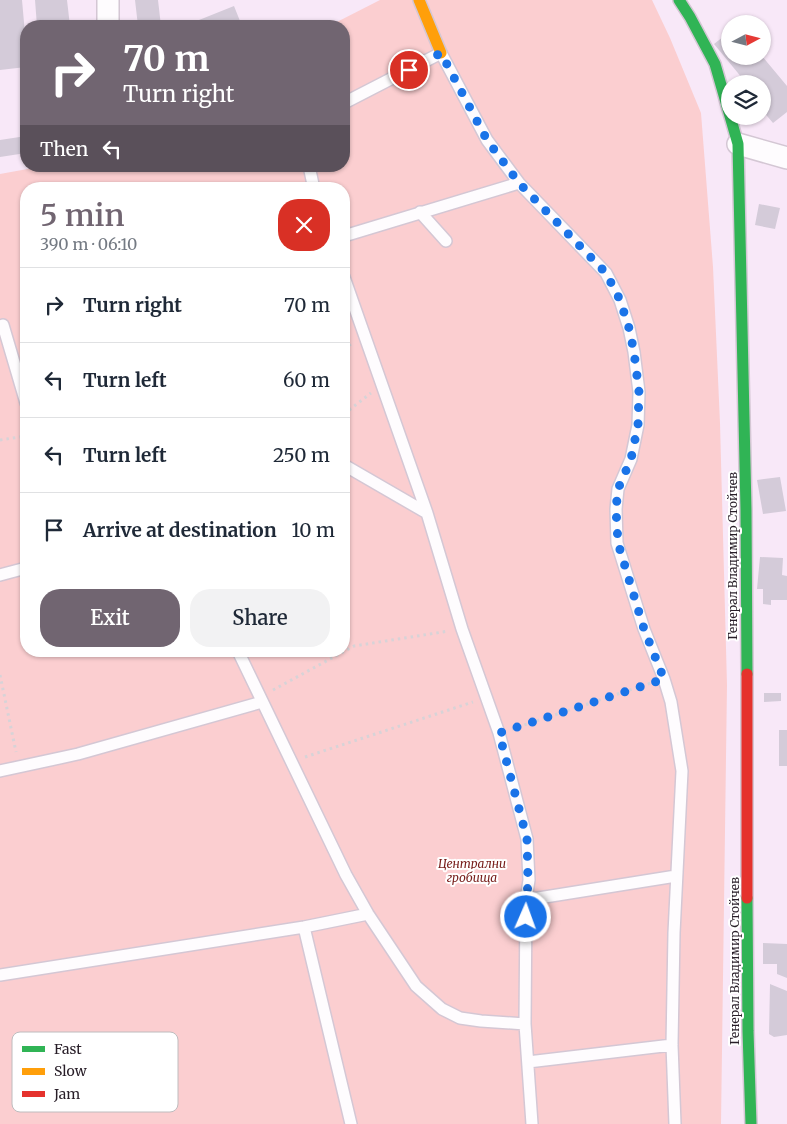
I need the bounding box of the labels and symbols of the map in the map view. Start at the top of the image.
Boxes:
north arrow [721,15,771,65]
pin [388,49,430,91]
street label: Генерал Владимир Стойчев [725,472,740,640]
park label: Централни гробища [438,856,506,885]
street label: Генерал Владимир Стойчев [727,877,742,1045]
position arrow [499,890,551,942]
legend [12,1032,178,1112]
text: Fast [54,1040,82,1058]
text: Slow [54,1062,87,1080]
text: Jam [53,1085,80,1103]

